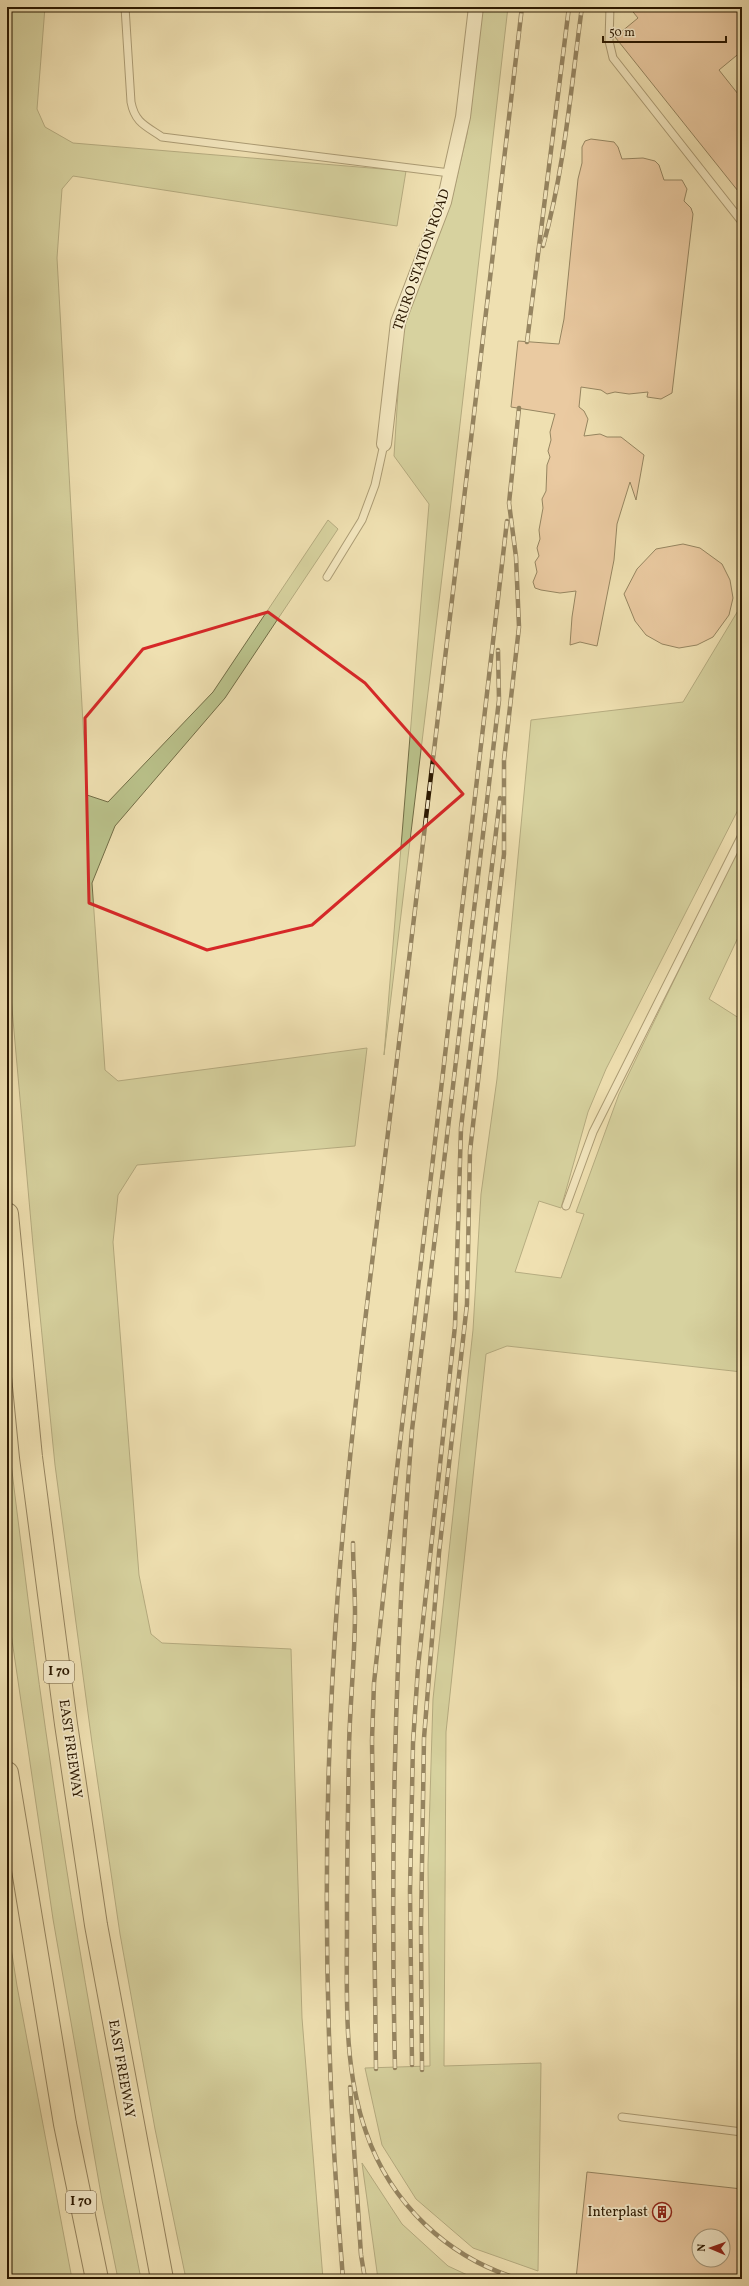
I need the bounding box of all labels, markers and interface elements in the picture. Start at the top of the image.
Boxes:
scale bar [603,18,726,44]
text: 50 m [609,25,635,41]
street label: TRURO STATION ROAD [389,187,455,333]
road number: I 70 [44,1661,74,1683]
street label: EAST FREEWAY [54,1698,86,1800]
street label: EAST FREEWAY [103,2018,139,2120]
road number: I 70 [66,2191,96,2213]
building icon: Interplast [651,2201,673,2223]
place label: Interplast [587,2203,648,2222]
north arrow [691,2228,731,2268]
text: N [695,2243,710,2252]

